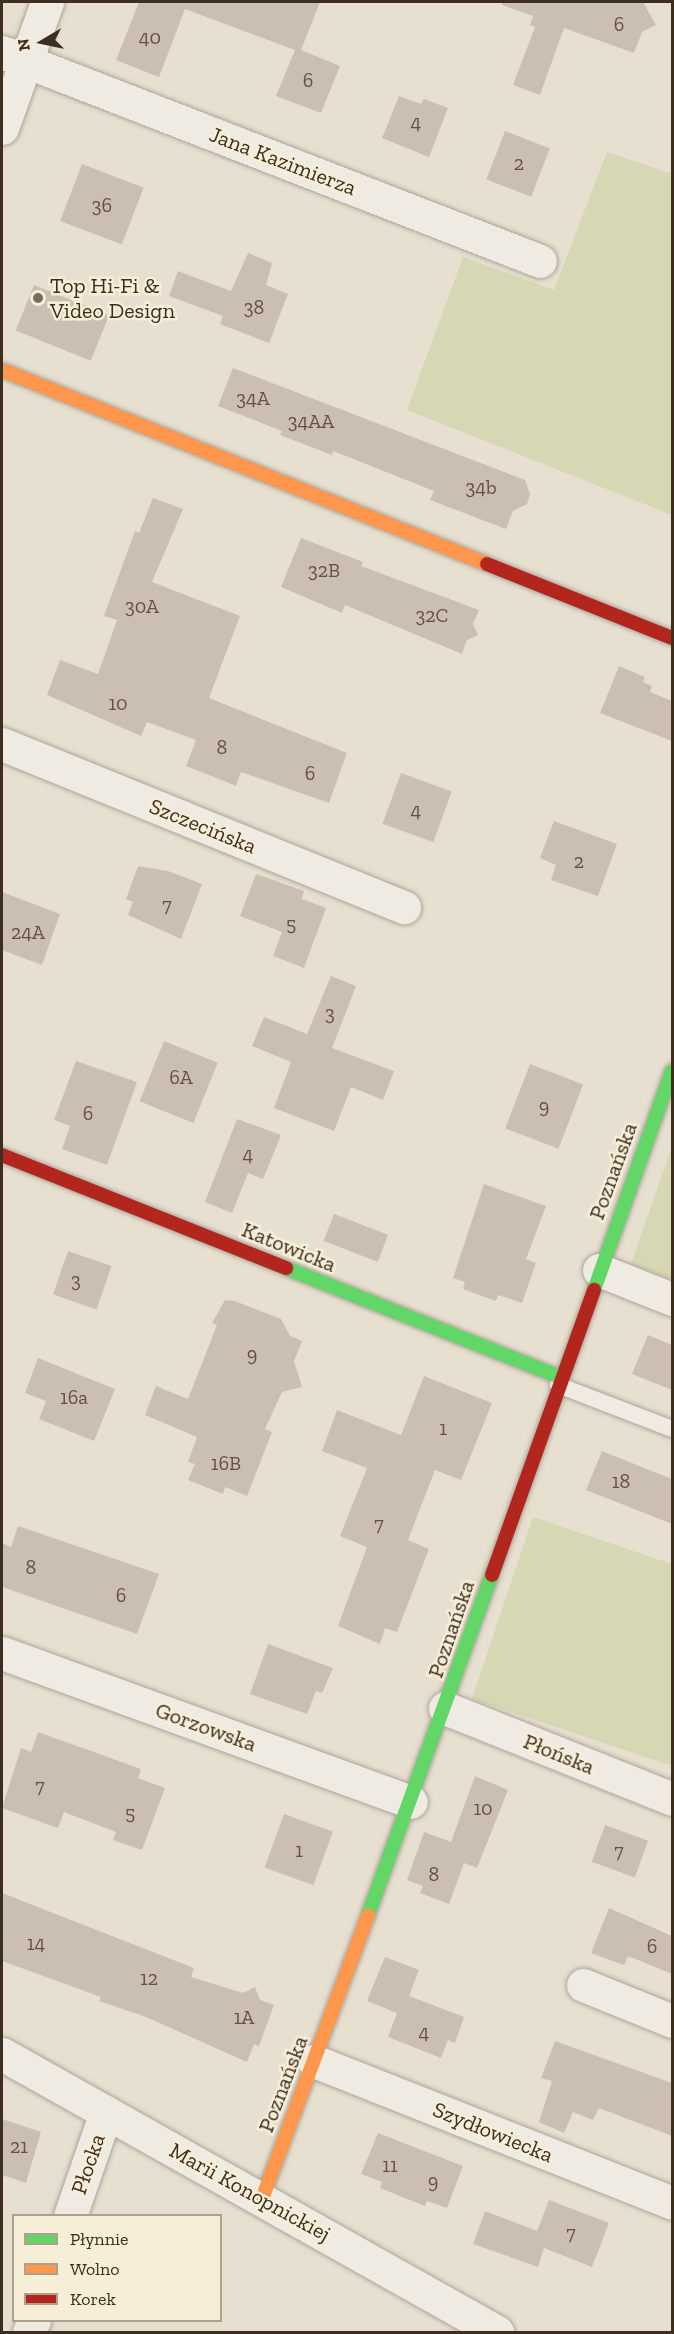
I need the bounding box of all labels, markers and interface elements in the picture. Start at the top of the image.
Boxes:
north arrow [12,12,72,72]
house number: 6 [614,12,624,36]
house number: 40 [139,25,161,49]
text: N [13,37,34,52]
house number: 6 [303,68,313,92]
house number: 4 [411,110,421,134]
street label: Jana Kazimierza [206,121,360,201]
house number: 2 [514,151,524,175]
house number: 36 [92,193,112,217]
place label: Top Hi-Fi & Video Design [50,272,175,324]
marker: Top Hi-Fi & Video Design [31,291,45,305]
house number: 38 [244,295,264,319]
house number: 34A [236,386,270,410]
house number: 34AA [288,409,334,433]
house number: 34b [465,475,497,499]
house number: 32B [308,558,340,582]
house number: 30A [125,594,159,618]
house number: 32C [416,603,448,627]
house number: 10 [108,691,128,715]
house number: 8 [217,735,227,759]
house number: 6 [305,761,315,785]
street label: Szczecińska [146,793,260,859]
house number: 4 [411,798,421,822]
house number: 2 [574,849,584,873]
house number: 7 [162,893,172,917]
house number: 5 [286,912,296,936]
house number: 24A [11,920,45,944]
house number: 3 [325,1001,335,1025]
house number: 6A [169,1065,193,1089]
house number: 9 [539,1094,549,1118]
house number: 6 [83,1101,93,1125]
street label: Poznańska [583,1119,643,1223]
house number: 4 [243,1142,253,1166]
street label: Katowicka [238,1216,340,1278]
house number: 3 [71,1268,81,1292]
house number: 9 [247,1342,257,1366]
house number: 16a [60,1385,88,1409]
house number: 1 [439,1416,447,1440]
house number: 16B [211,1451,241,1475]
house number: 18 [612,1469,630,1493]
house number: 7 [374,1512,384,1536]
house number: 8 [26,1555,36,1579]
street label: Poznańska [422,1577,480,1681]
house number: 6 [116,1583,126,1607]
street label: Gorzowska [152,1697,260,1757]
street label: Płońska [520,1728,598,1780]
house number: 7 [35,1774,45,1798]
house number: 10 [473,1796,493,1820]
house number: 5 [125,1801,135,1825]
house number: 1 [295,1838,303,1862]
house number: 7 [614,1839,624,1863]
house number: 8 [429,1862,439,1886]
house number: 14 [27,1931,45,1955]
house number: 6 [647,1934,657,1958]
house number: 12 [140,1966,158,1990]
house number: 1A [234,2005,254,2029]
house number: 4 [419,2020,429,2044]
street label: Poznańska [253,2032,313,2136]
street label: Szydłowiecka [429,2096,557,2168]
street label: Płocka [65,2130,111,2198]
house number: 21 [10,2134,28,2158]
street label: Marii Konopnickiej [165,2137,335,2247]
house number: 11 [382,2153,398,2177]
house number: 9 [428,2169,438,2193]
legend [12,2214,222,2322]
house number: 7 [566,2221,576,2245]
text: Płynnie [70,2228,128,2250]
text: Wolno [70,2258,120,2280]
text: Korek [70,2288,116,2310]

